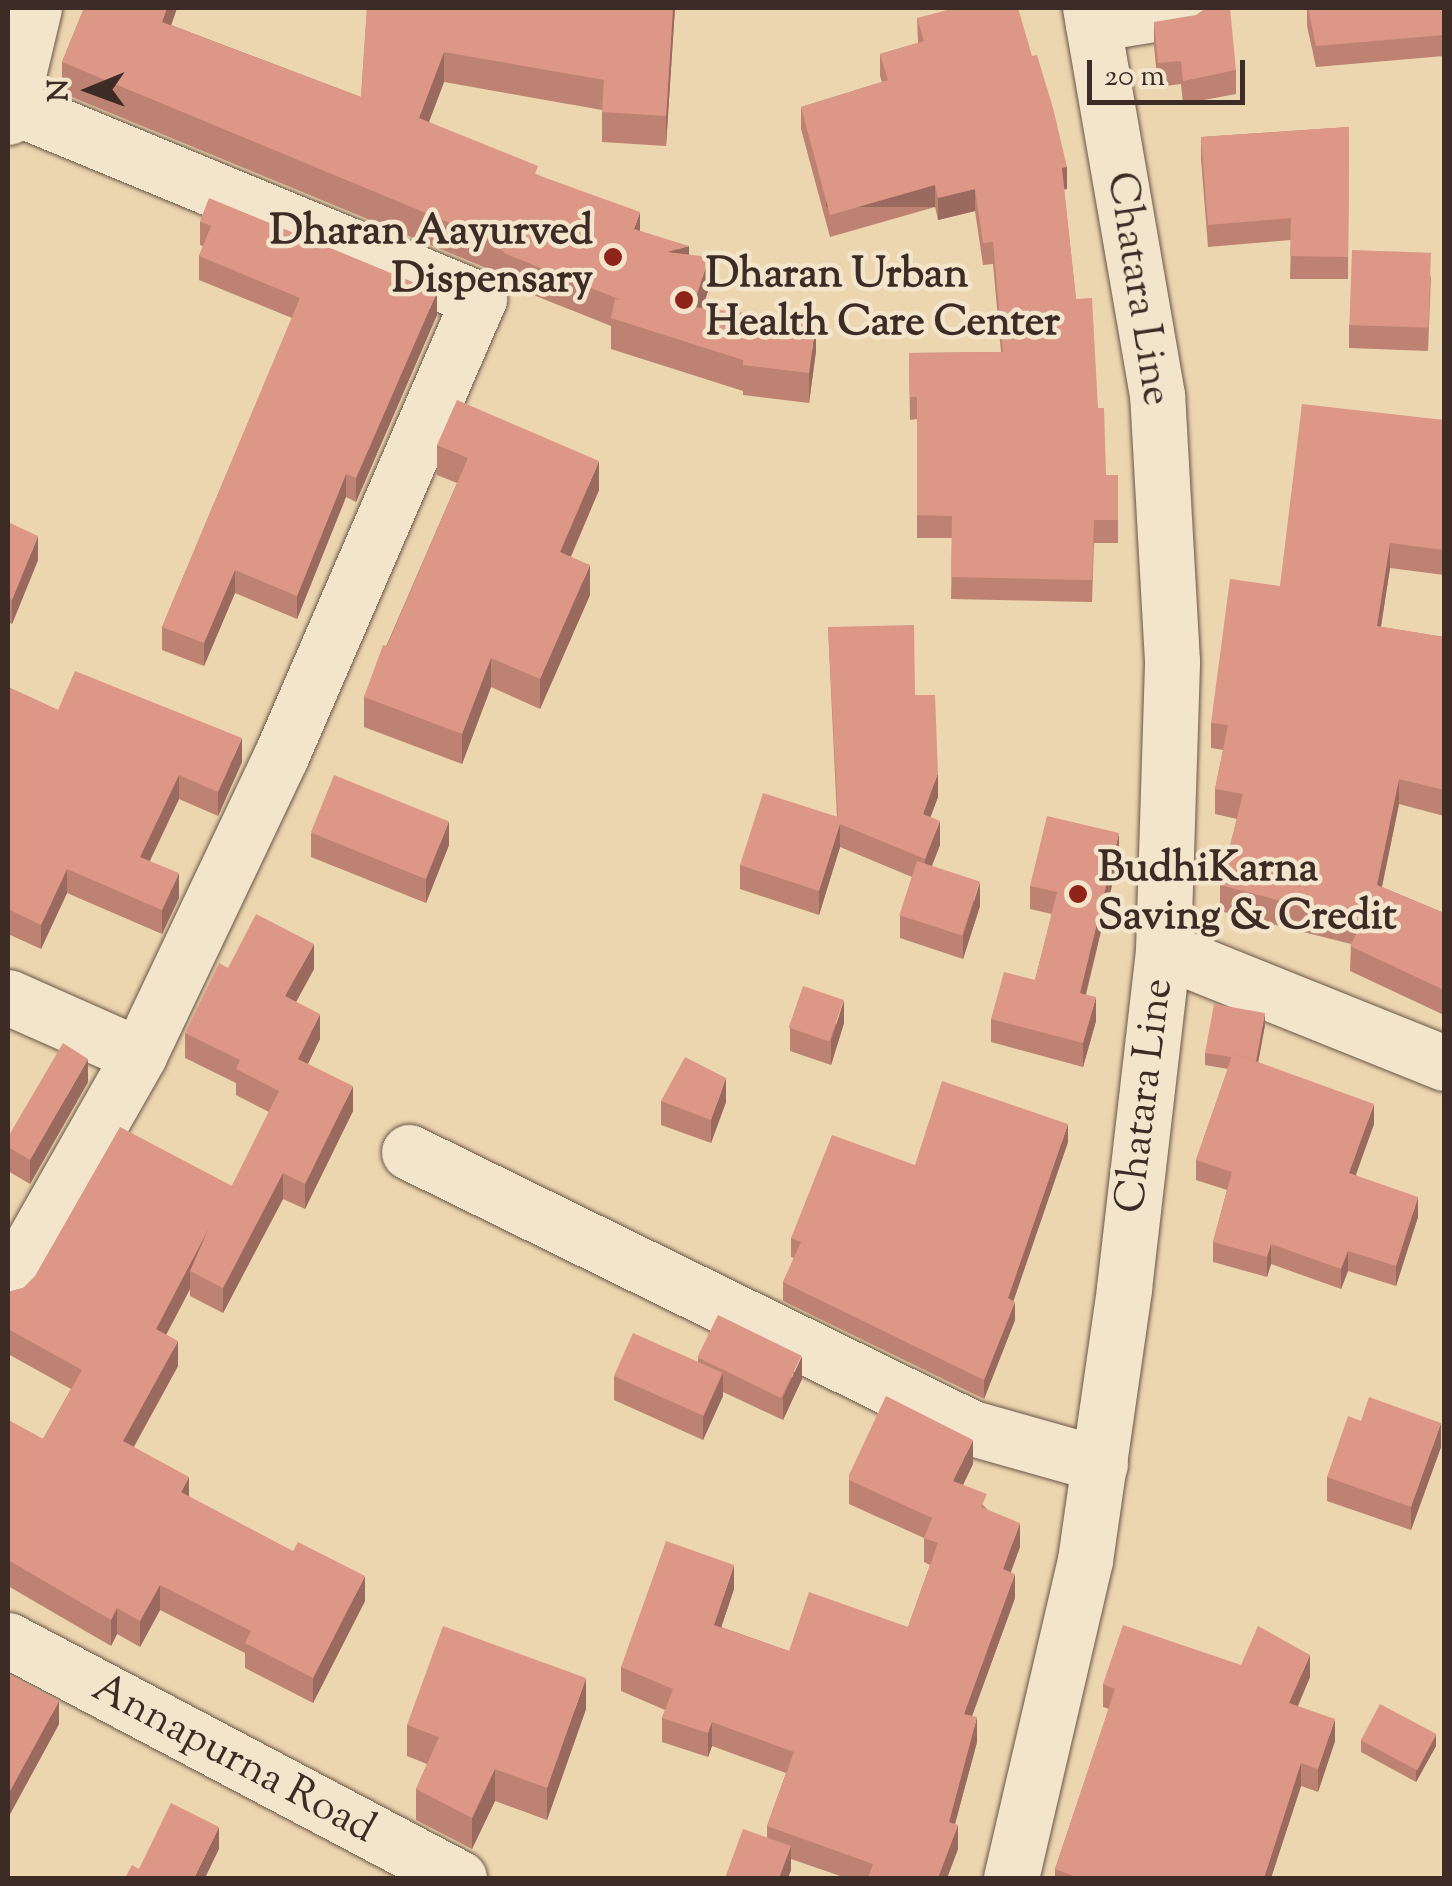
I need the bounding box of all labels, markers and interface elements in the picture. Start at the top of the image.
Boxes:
north arrow [40,40,140,140]
scale bar [1092,40,1250,102]
text: 20 m [1104,56,1165,99]
text: N [40,79,80,102]
street label: Chatara Line [1094,169,1180,409]
place label: Dharan Aayurved Dispensary [270,208,593,306]
marker: Dharan Aayurved Dispensary [602,246,624,268]
place label: Dharan Urban Health Care Center [706,251,1060,350]
marker: Dharan Urban Health Care Center [671,287,697,313]
place label: BudhiKarna Saving & Credit [1098,845,1397,944]
marker: BudhiKarna Saving & Credit [1067,883,1089,905]
street label: Chatara Line [1107,976,1185,1216]
street label: Annapurna Road [83,1664,383,1856]

